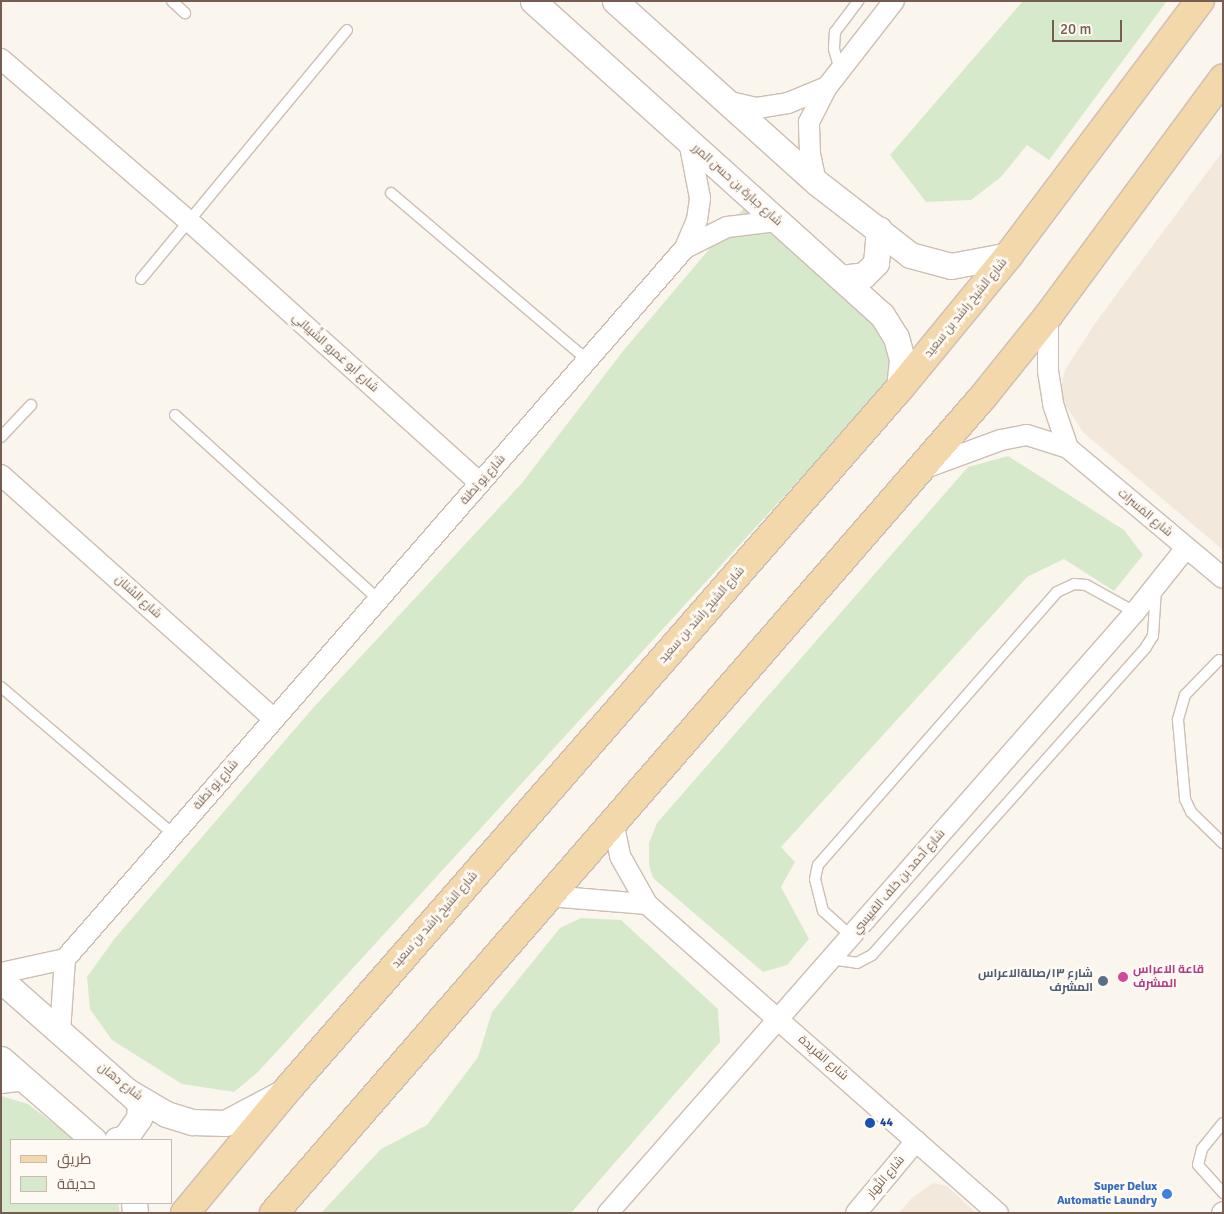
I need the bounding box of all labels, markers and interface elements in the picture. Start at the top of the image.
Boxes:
scale bar [1054,10,1124,42]
text: 20 m [1060,20,1091,38]
street label: شارع جبارة بن حسن المرر [689,141,785,229]
street label: شارع الشيخ راشد بن سعيد [922,255,1010,361]
street label: شارع أبو عَمرو الشَّيبانِي [289,310,381,396]
street label: شارع يَو بُطنة [457,452,509,508]
street label: شارع المَسرات [1115,486,1175,540]
street label: شارع الشيخ راشد بن سعيد [656,564,748,666]
street label: شارع السِّنان [112,572,164,622]
street label: شارع يَو بُطنة [190,757,242,813]
street label: شارع أحمد بن خلف القبيسي [850,827,948,937]
street label: شارع الشيخ راشد بن سعيد [389,869,481,971]
place label: قاعة الاعراس المشرف [1133,963,1204,991]
place label: شارع ١٣/صالةالاعراس المشرف [978,967,1093,995]
marker: قاعة الاعراس المشرف [1117,971,1129,983]
marker: شارع ١٣/صالةالاعراس المشرف [1097,975,1109,987]
street label: شارع الفَرِيدة [795,1032,851,1084]
street label: شارع دِهان [95,1060,145,1104]
place label: 44 [880,1116,893,1130]
marker: 44 [864,1117,876,1129]
legend [10,1139,172,1204]
text: طريق [57,1150,91,1168]
street label: شارع النَّهار [864,1153,908,1201]
text: حديقة [57,1175,96,1193]
place label: Super Delux Automatic Laundry [1057,1180,1157,1208]
marker: Super Delux Automatic Laundry [1161,1188,1173,1200]

